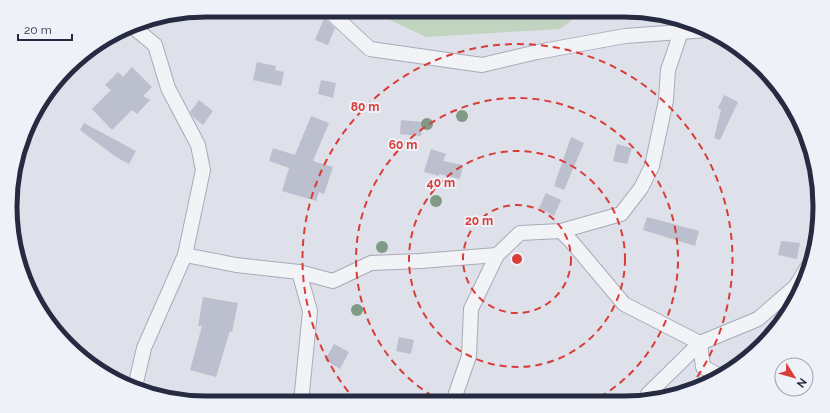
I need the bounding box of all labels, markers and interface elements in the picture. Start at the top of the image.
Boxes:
scale bar [18,16,72,42]
text: 20 m [24,23,52,37]
text: 80 m [351,100,379,114]
text: 60 m [389,138,417,152]
text: 40 m [427,176,455,190]
text: 20 m [465,214,493,228]
centre of rings [510,252,524,266]
north arrow [774,357,814,397]
text: N [794,375,809,390]

